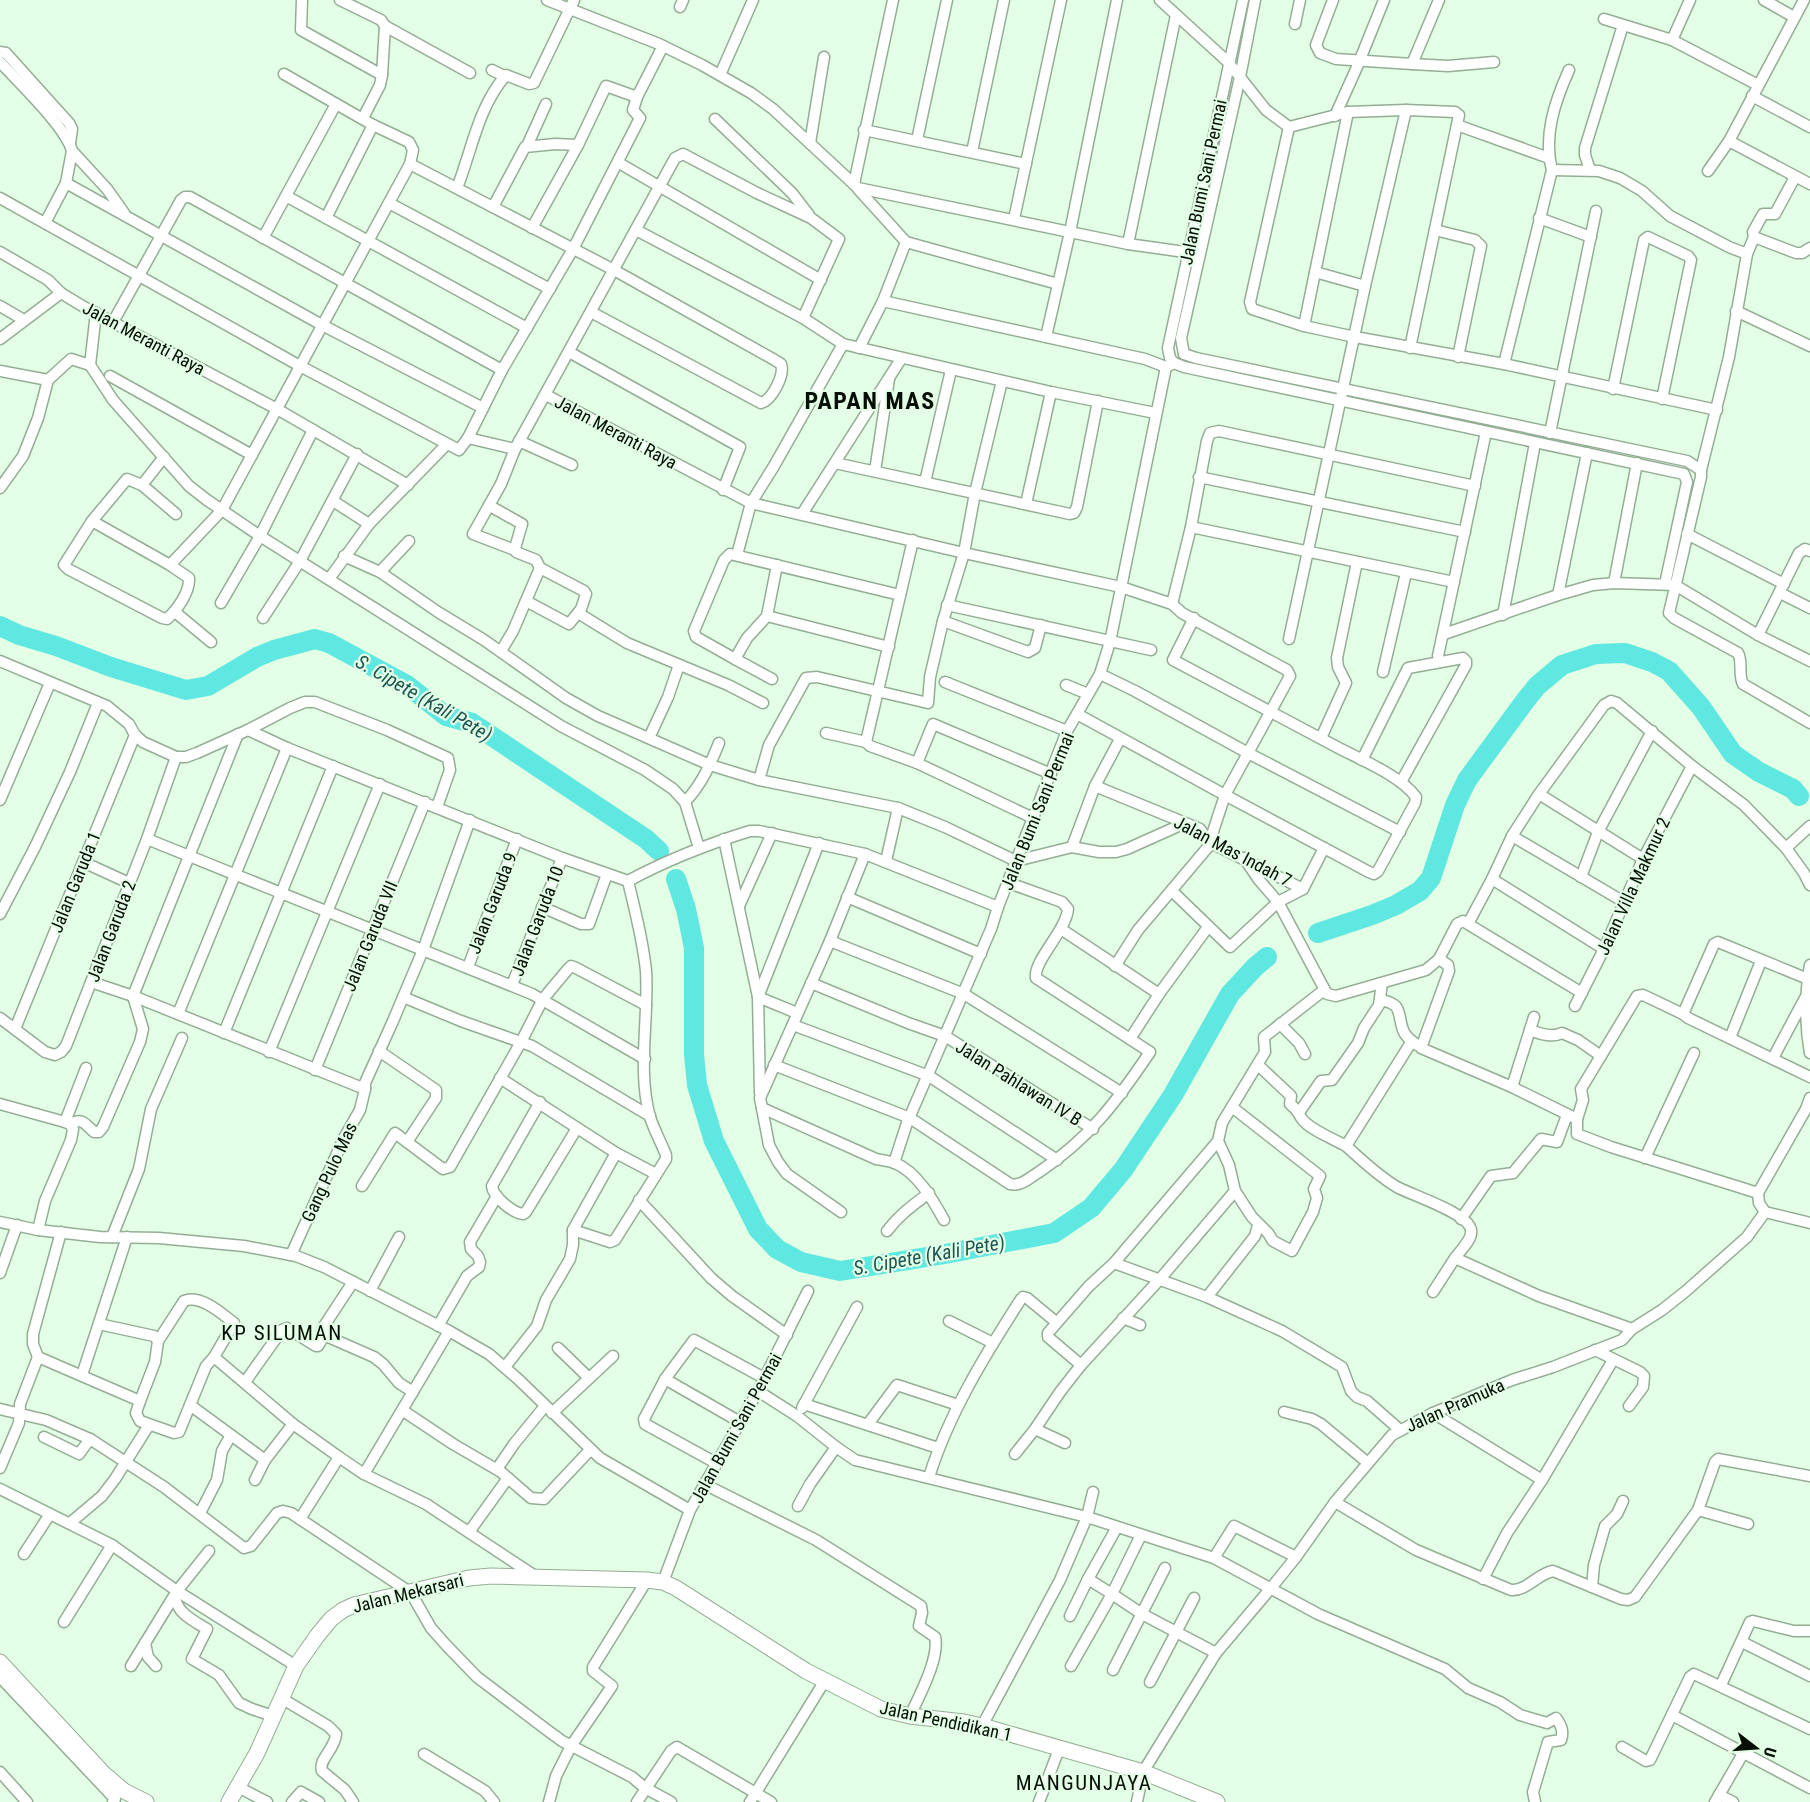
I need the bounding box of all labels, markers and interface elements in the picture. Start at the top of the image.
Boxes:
street label: Jalan Bumi Sani Permai [1175,98,1231,266]
street label: Jalan Meranti Raya [79,297,209,379]
district label: PAPAN MAS [804,387,936,415]
street label: Jalan Meranti Raya [551,391,681,473]
water label: S. Cipete (Kali Pete) [352,649,496,747]
street label: Jalan Bumi Sani Permai [996,729,1078,893]
street label: Jalan Mas Indah 7 [1171,811,1295,891]
street label: Jalan Villa Makmur 2 [1592,814,1674,958]
street label: Jalan Garuda 1 [45,828,105,936]
street label: Jalan Garuda 9 [463,849,521,957]
street label: Jalan Garuda 10 [506,863,568,979]
street label: Jalan Garuda 2 [82,877,140,985]
street label: Jalan Garuda VII [338,878,402,994]
street label: Jalan Pahlawan IV B [952,1036,1086,1130]
street label: Gang Pulo Mas [297,1119,361,1225]
water label: S. Cipete (Kali Pete) [851,1230,1007,1280]
district label: KP SILUMAN [221,1321,343,1345]
street label: Jalan Bumi Sani Permai [686,1349,786,1507]
street label: Jalan Pramuka [1402,1374,1508,1436]
street label: Jalan Mekarsari [350,1569,466,1617]
street label: Jalan Pendidikan 1 [878,1697,1014,1745]
north arrow [1726,1718,1786,1778]
text: U [1759,1745,1780,1759]
district label: MANGUNJAYA [1016,1771,1152,1795]

